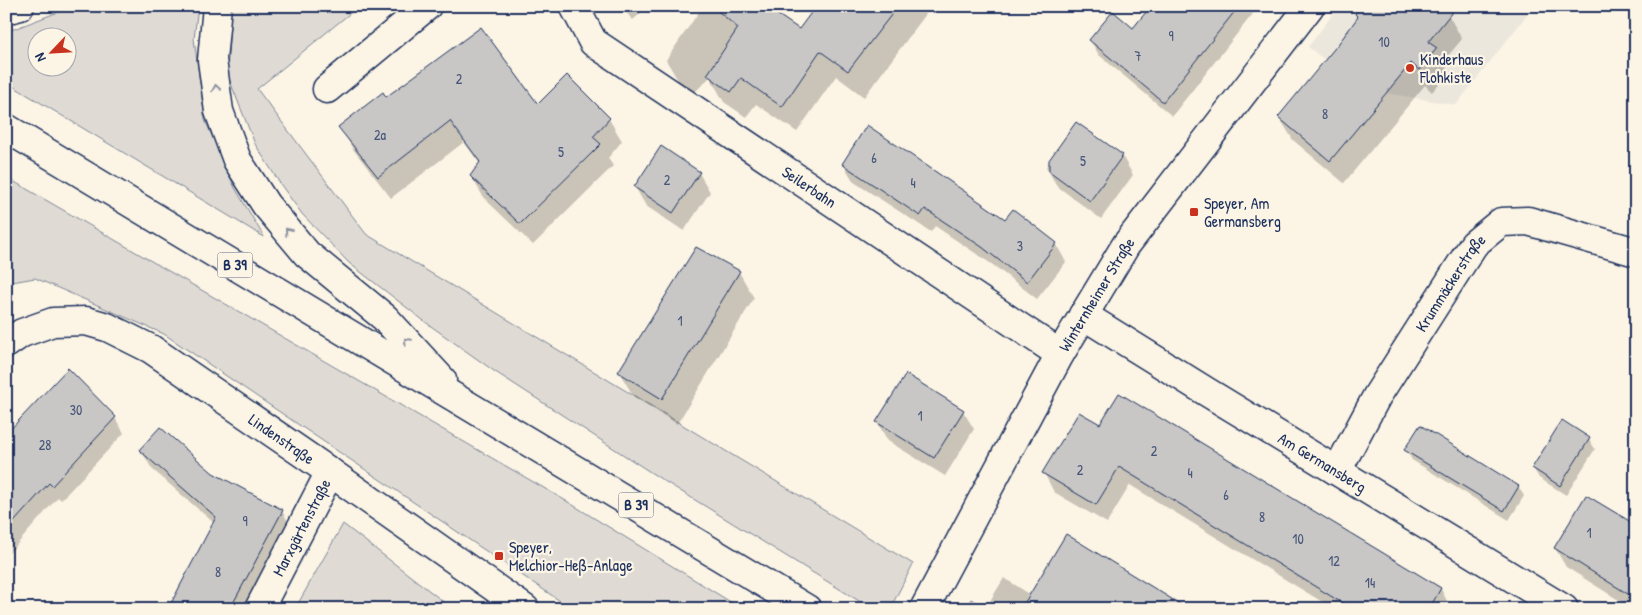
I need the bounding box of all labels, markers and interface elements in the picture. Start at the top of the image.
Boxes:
house number: 9 [1168,26,1174,45]
north arrow [28,28,78,78]
house number: 10 [1378,32,1390,51]
house number: 7 [1135,46,1142,65]
place label: Kinderhaus Flohkiste [1419,48,1484,88]
text: N [29,50,50,65]
marker: Kinderhaus Flohkiste [1404,62,1416,74]
house number: 2 [456,69,463,88]
one-way arrow [211,84,222,92]
house number: 8 [1322,104,1328,123]
house number: 2a [374,125,387,144]
house number: 5 [558,142,564,161]
house number: 6 [871,148,877,167]
house number: 5 [1080,151,1086,170]
street label: Seilerbahn [778,161,841,213]
house number: 2 [664,170,671,189]
house number: 4 [910,173,916,192]
place label: Speyer, Am Germansberg [1204,192,1281,232]
marker: Speyer, Am Germansberg [1188,206,1200,218]
one-way arrow [285,228,293,237]
street label: Krummäckerstraße [1410,228,1490,336]
street label: Winternheimer Straße [1053,232,1140,355]
house number: 3 [1017,236,1023,255]
road number: B 39 [218,252,252,278]
house number: 1 [677,311,683,330]
one-way arrow [404,338,413,347]
house number: 30 [70,400,82,419]
house number: 1 [917,406,923,425]
street label: Lindenstraße [244,408,320,470]
street label: Am Germansberg [1274,427,1371,497]
house number: 28 [39,435,51,454]
house number: 2 [1151,441,1158,460]
house number: 2 [1077,460,1084,479]
house number: 4 [1187,463,1193,482]
street label: Marxgärtenstraße [267,474,336,580]
house number: 6 [1223,485,1229,504]
road number: B 39 [618,492,654,518]
house number: 8 [1259,507,1265,526]
house number: 9 [242,511,248,530]
house number: 1 [1586,523,1592,542]
house number: 10 [1292,529,1304,548]
place label: Speyer, Melchior-Heß-Anlage [509,536,633,576]
marker: Speyer, Melchior-Heß-Anlage [493,550,505,562]
house number: 12 [1328,551,1340,570]
house number: 8 [215,562,221,581]
house number: 14 [1365,573,1375,592]

